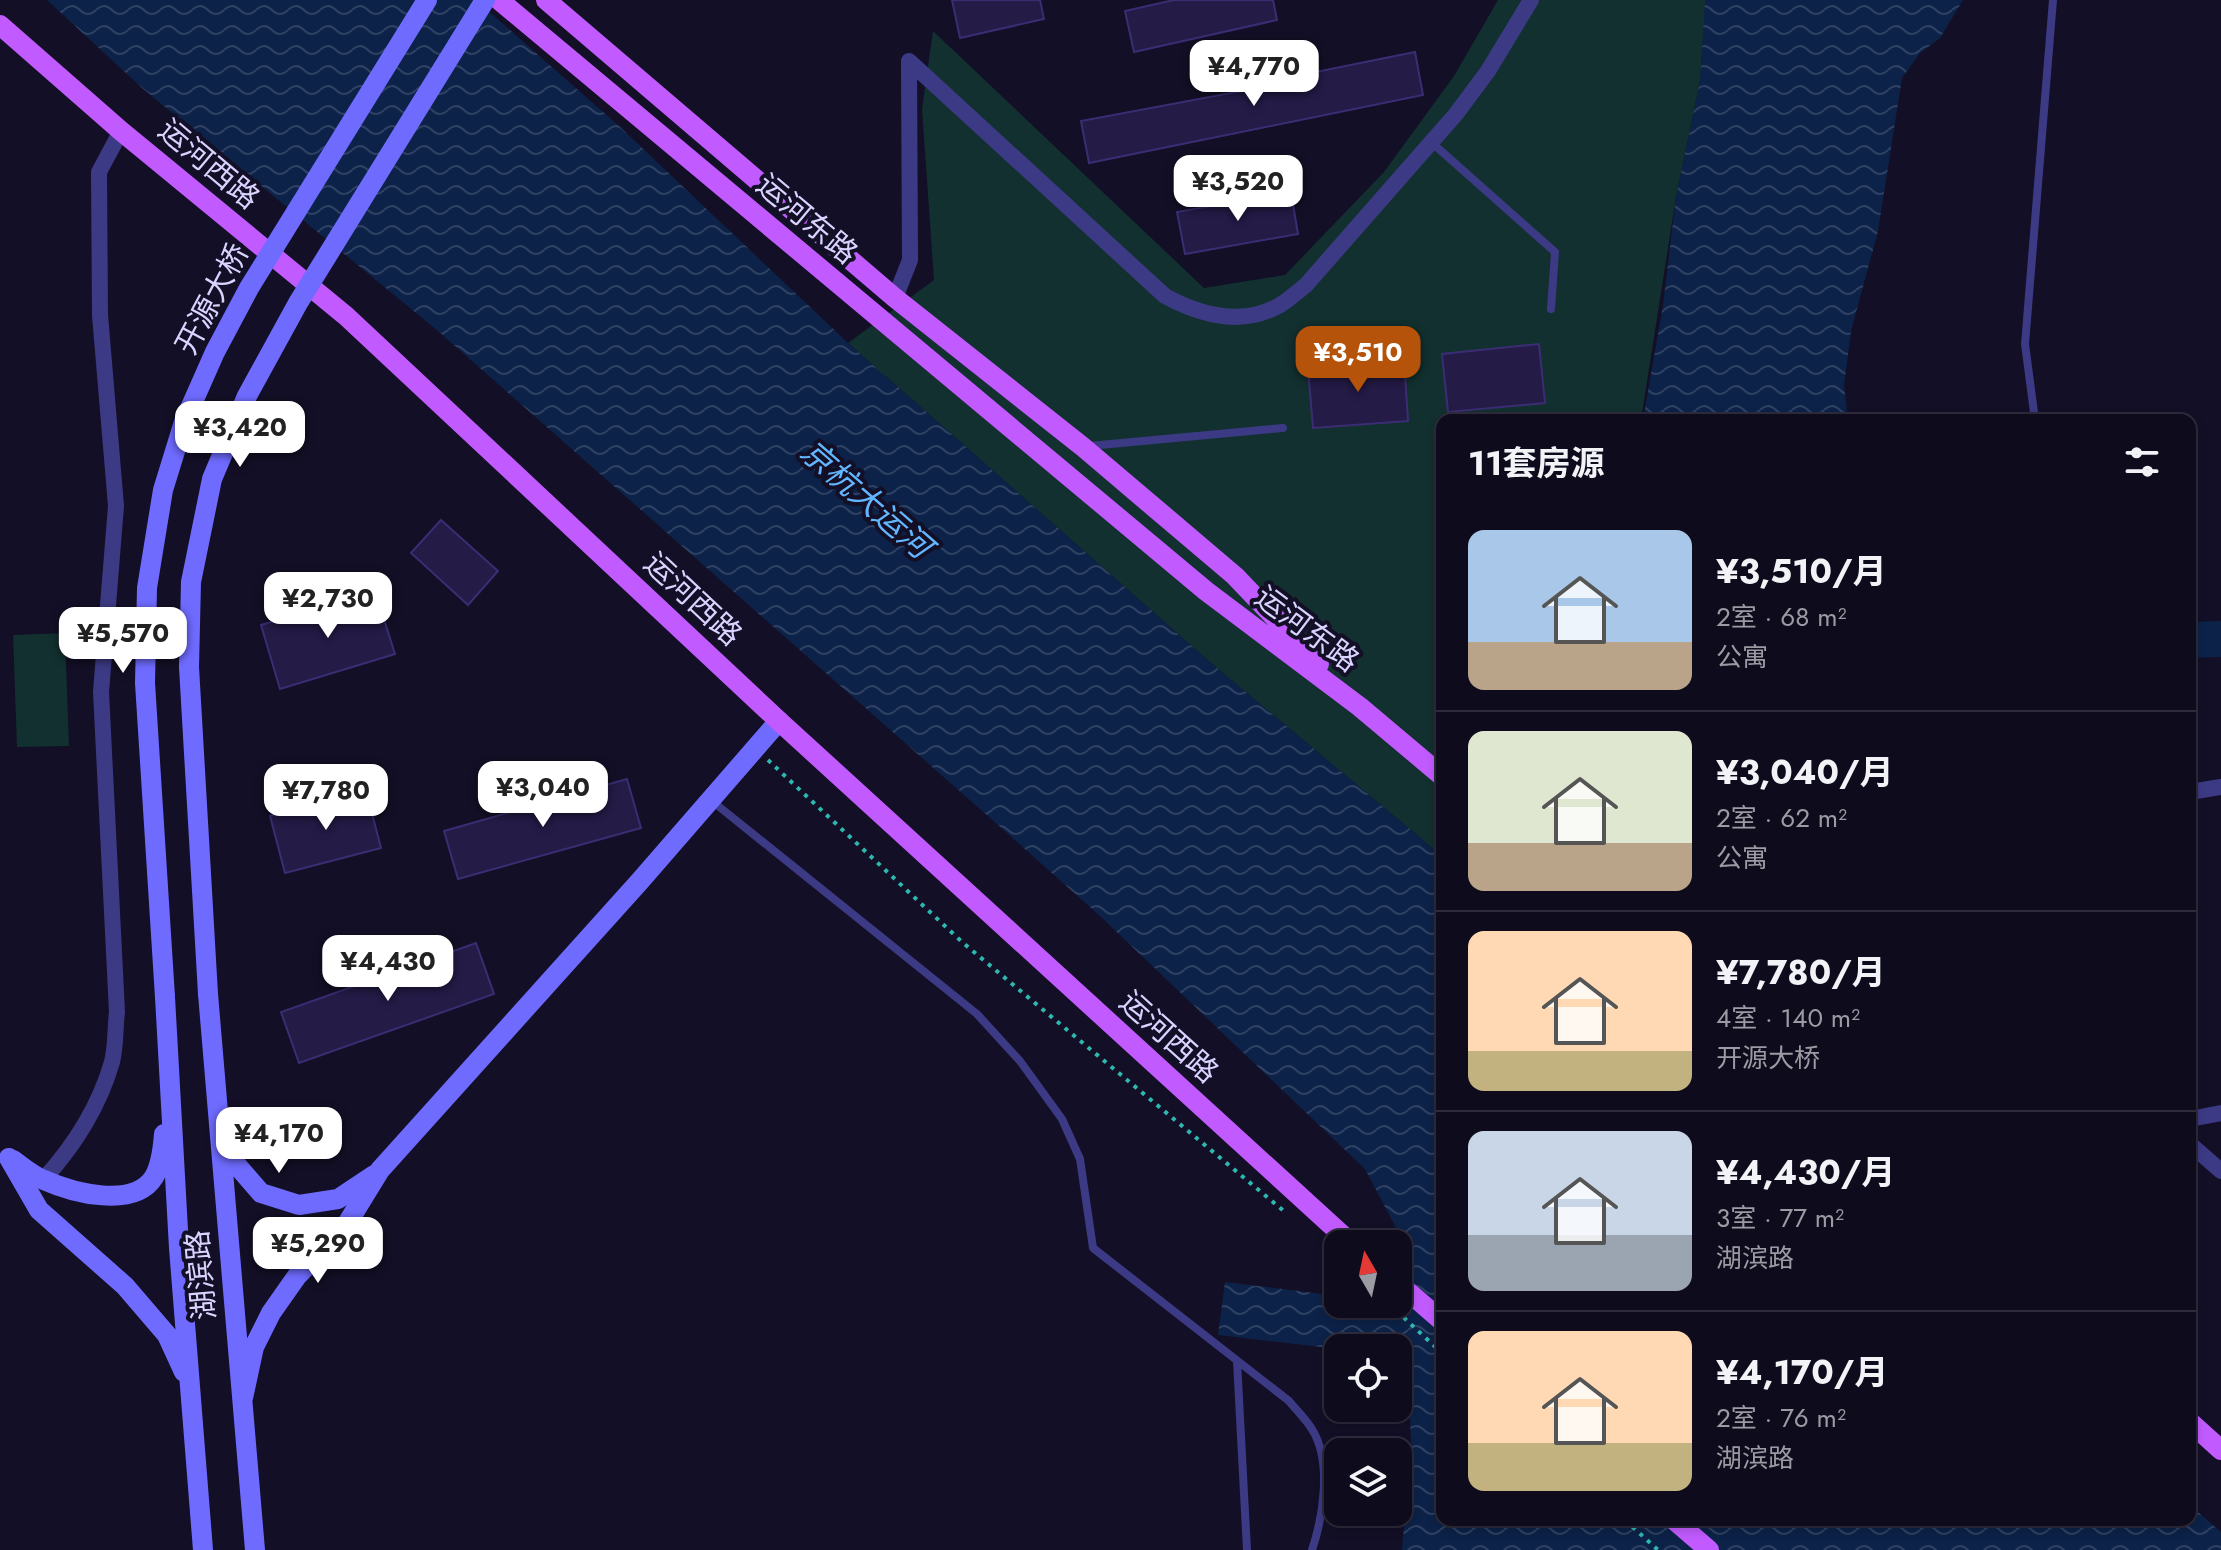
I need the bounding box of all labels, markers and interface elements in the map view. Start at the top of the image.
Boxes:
pin: ¥4,770 [1189,40,1319,108]
text: ¥4,770 [1208,47,1300,85]
street label: 运河西路 [150,109,269,219]
pin: ¥3,520 [1173,155,1303,223]
text: ¥3,520 [1192,162,1284,200]
street label: 运河东路 [748,164,867,274]
street label: 开源大桥 [164,236,259,362]
pin: ¥3,510 [1293,326,1423,394]
text: ¥3,510 [1314,333,1402,371]
pin: ¥3,420 [175,401,305,469]
text: ¥3,420 [193,408,287,446]
water label: 京杭大运河 [791,429,946,573]
text: 11套房源 [1468,439,1605,488]
icon: filters [2120,440,2164,484]
street label: 运河西路 [635,542,752,655]
text: ¥3,510/月 [1716,547,1887,596]
icon: home [1532,562,1628,658]
pin: ¥2,730 [263,572,393,640]
street label: 运河东路 [1246,575,1368,682]
text: ¥2,730 [282,579,374,617]
text: 2室 · 68 m² [1716,598,1846,636]
pin: ¥5,570 [58,607,188,675]
text: ¥5,570 [77,614,169,652]
text: 公寓 [1716,638,1768,676]
text: ¥3,040/月 [1716,748,1894,797]
pin: ¥3,040 [478,761,608,829]
icon: home [1532,763,1628,859]
pin: ¥7,780 [261,764,391,832]
text: ¥3,040 [496,768,590,806]
text: ¥7,780 [282,771,370,809]
text: 2室 · 62 m² [1716,799,1847,837]
text: 公寓 [1716,839,1768,877]
pin: ¥4,430 [323,935,453,1003]
text: ¥4,430 [340,942,436,980]
text: ¥7,780/月 [1716,948,1886,997]
icon: home [1532,963,1628,1059]
street label: 运河西路 [1110,981,1228,1093]
text: 4室 · 140 m² [1716,999,1860,1037]
text: 开源大桥 [1716,1039,1820,1077]
pin: ¥4,170 [214,1107,344,1175]
text: ¥4,170 [234,1114,324,1152]
text: ¥4,430/月 [1716,1148,1896,1197]
icon: home [1532,1163,1628,1259]
text: 3室 · 77 m² [1716,1199,1844,1237]
pin: ¥5,290 [253,1217,383,1285]
text: ¥5,290 [271,1224,365,1262]
street label: 湖滨路 [175,1228,226,1322]
north arrow [1324,1230,1412,1318]
map controls [1324,1230,1412,1526]
text: 湖滨路 [1716,1239,1794,1277]
button: locate [1324,1334,1412,1422]
text: ¥4,170/月 [1716,1348,1888,1397]
icon: home [1532,1363,1628,1459]
text: 2室 · 76 m² [1716,1399,1846,1437]
button: layers [1324,1438,1412,1526]
text: 湖滨路 [1716,1439,1794,1477]

